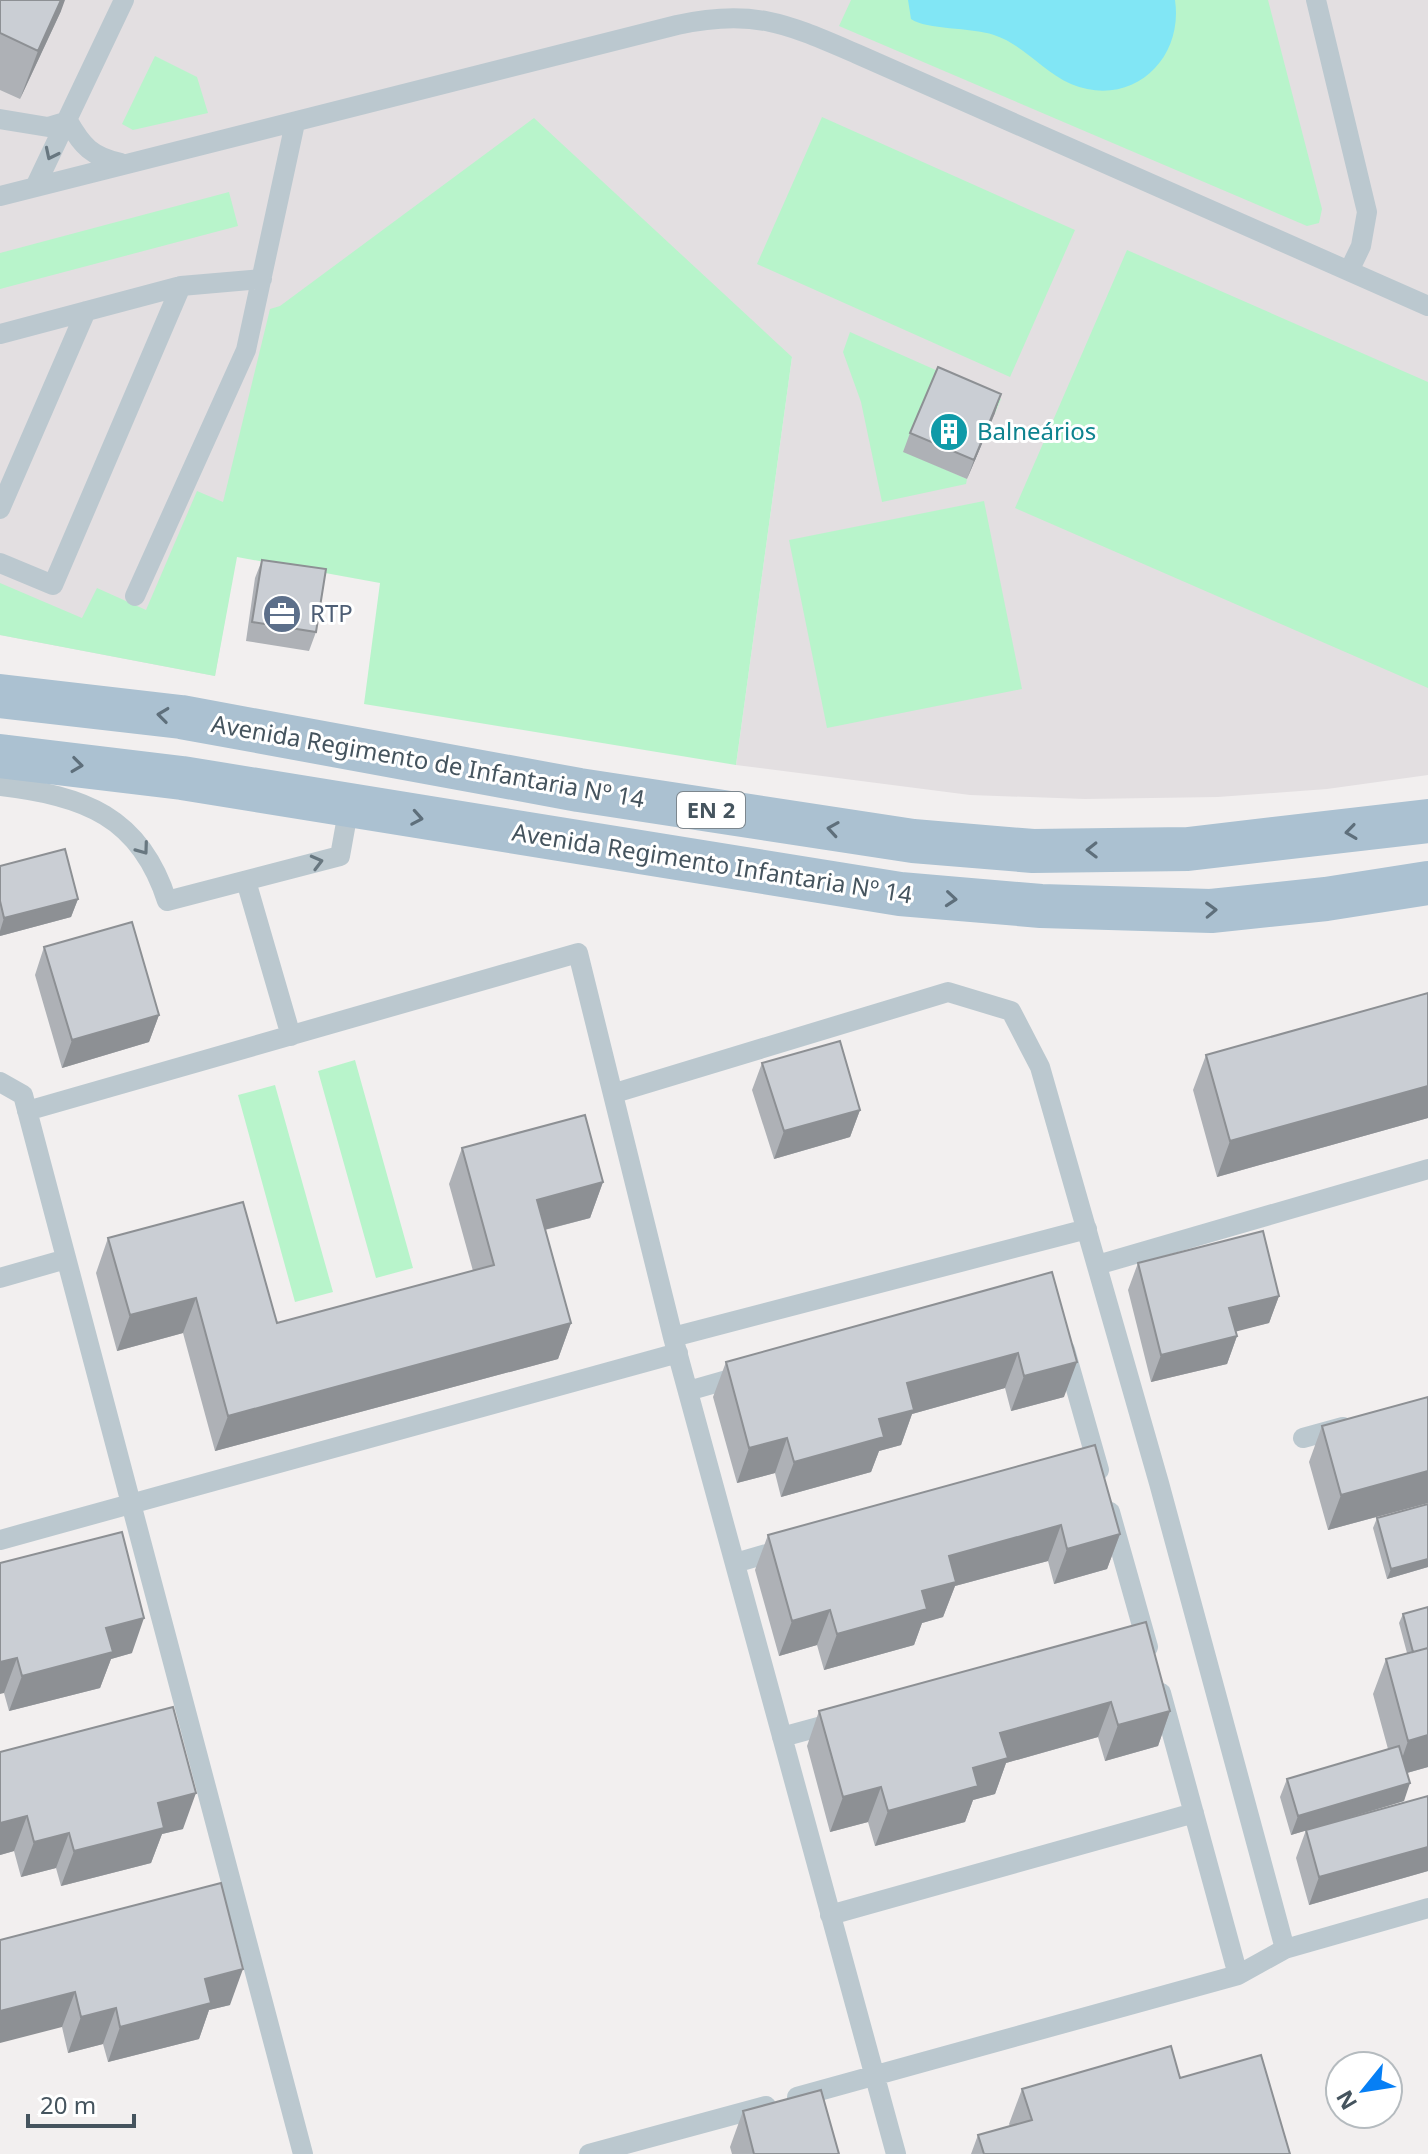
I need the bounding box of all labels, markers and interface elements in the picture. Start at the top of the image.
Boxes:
one-way arrow [45,146,61,160]
building icon: Balneários [928,411,970,453]
place label: Balneários [977,414,1096,447]
office icon: RTP [261,593,303,635]
place label: RTP [310,596,353,629]
street label: Avenida Regimento de Infantaria Nº 14 [209,706,648,815]
one-way arrow [156,707,169,724]
one-way arrow [71,757,84,774]
road number: EN 2 [677,792,745,828]
one-way arrow [411,809,424,826]
street label: Avenida Regimento Infantaria Nº 14 [510,815,915,911]
one-way arrow [826,821,840,838]
one-way arrow [1344,823,1357,840]
one-way arrow [134,840,148,855]
one-way arrow [1085,841,1098,859]
one-way arrow [310,855,324,871]
one-way arrow [945,890,958,907]
one-way arrow [1205,902,1218,919]
north arrow [1324,2050,1404,2130]
scale bar [28,2078,134,2128]
text: N [1328,2085,1363,2116]
text: 20 m [40,2088,96,2121]

